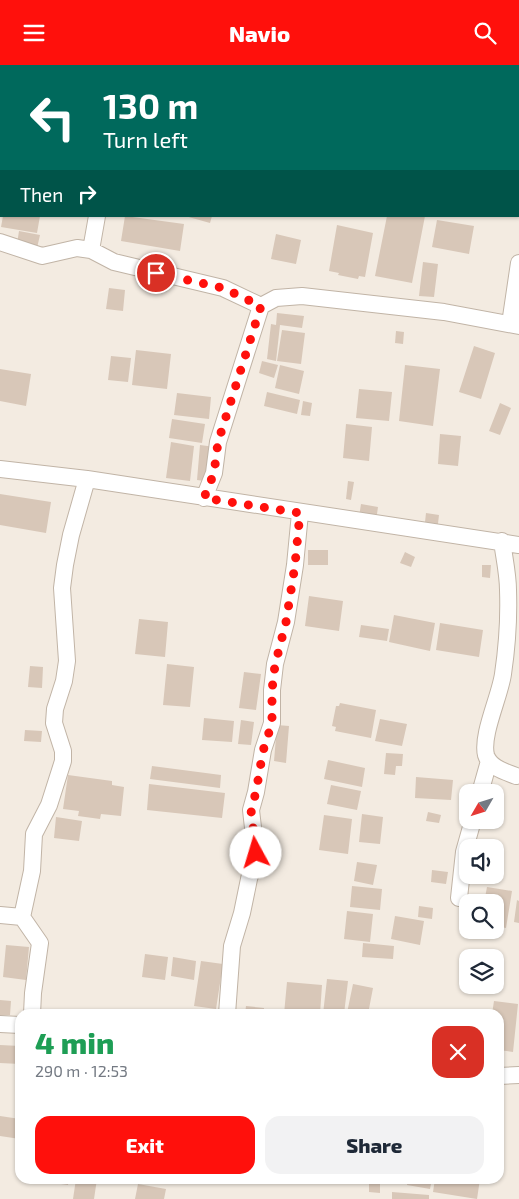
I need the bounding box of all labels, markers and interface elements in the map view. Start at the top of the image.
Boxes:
icon: menu [20,19,48,47]
icon: search [471,19,499,47]
text: Navio [229,20,290,46]
text: 130 m [103,84,198,126]
icon: left [20,85,85,150]
text: Turn left [103,126,188,152]
icon: right [73,180,101,208]
text: Then [20,183,63,206]
pin [135,252,177,294]
icon: arrive [142,259,170,287]
north arrow [459,784,504,829]
map controls [459,784,504,994]
position arrow [229,826,281,878]
button: sound [459,839,504,884]
button: search [459,894,504,939]
button: layers [459,949,504,994]
text: 4 min [35,1024,114,1060]
button: close [432,1026,484,1078]
text: 290 m · 12:53 [35,1061,128,1080]
button: Exit [35,1116,255,1174]
button: Share [265,1116,484,1174]

